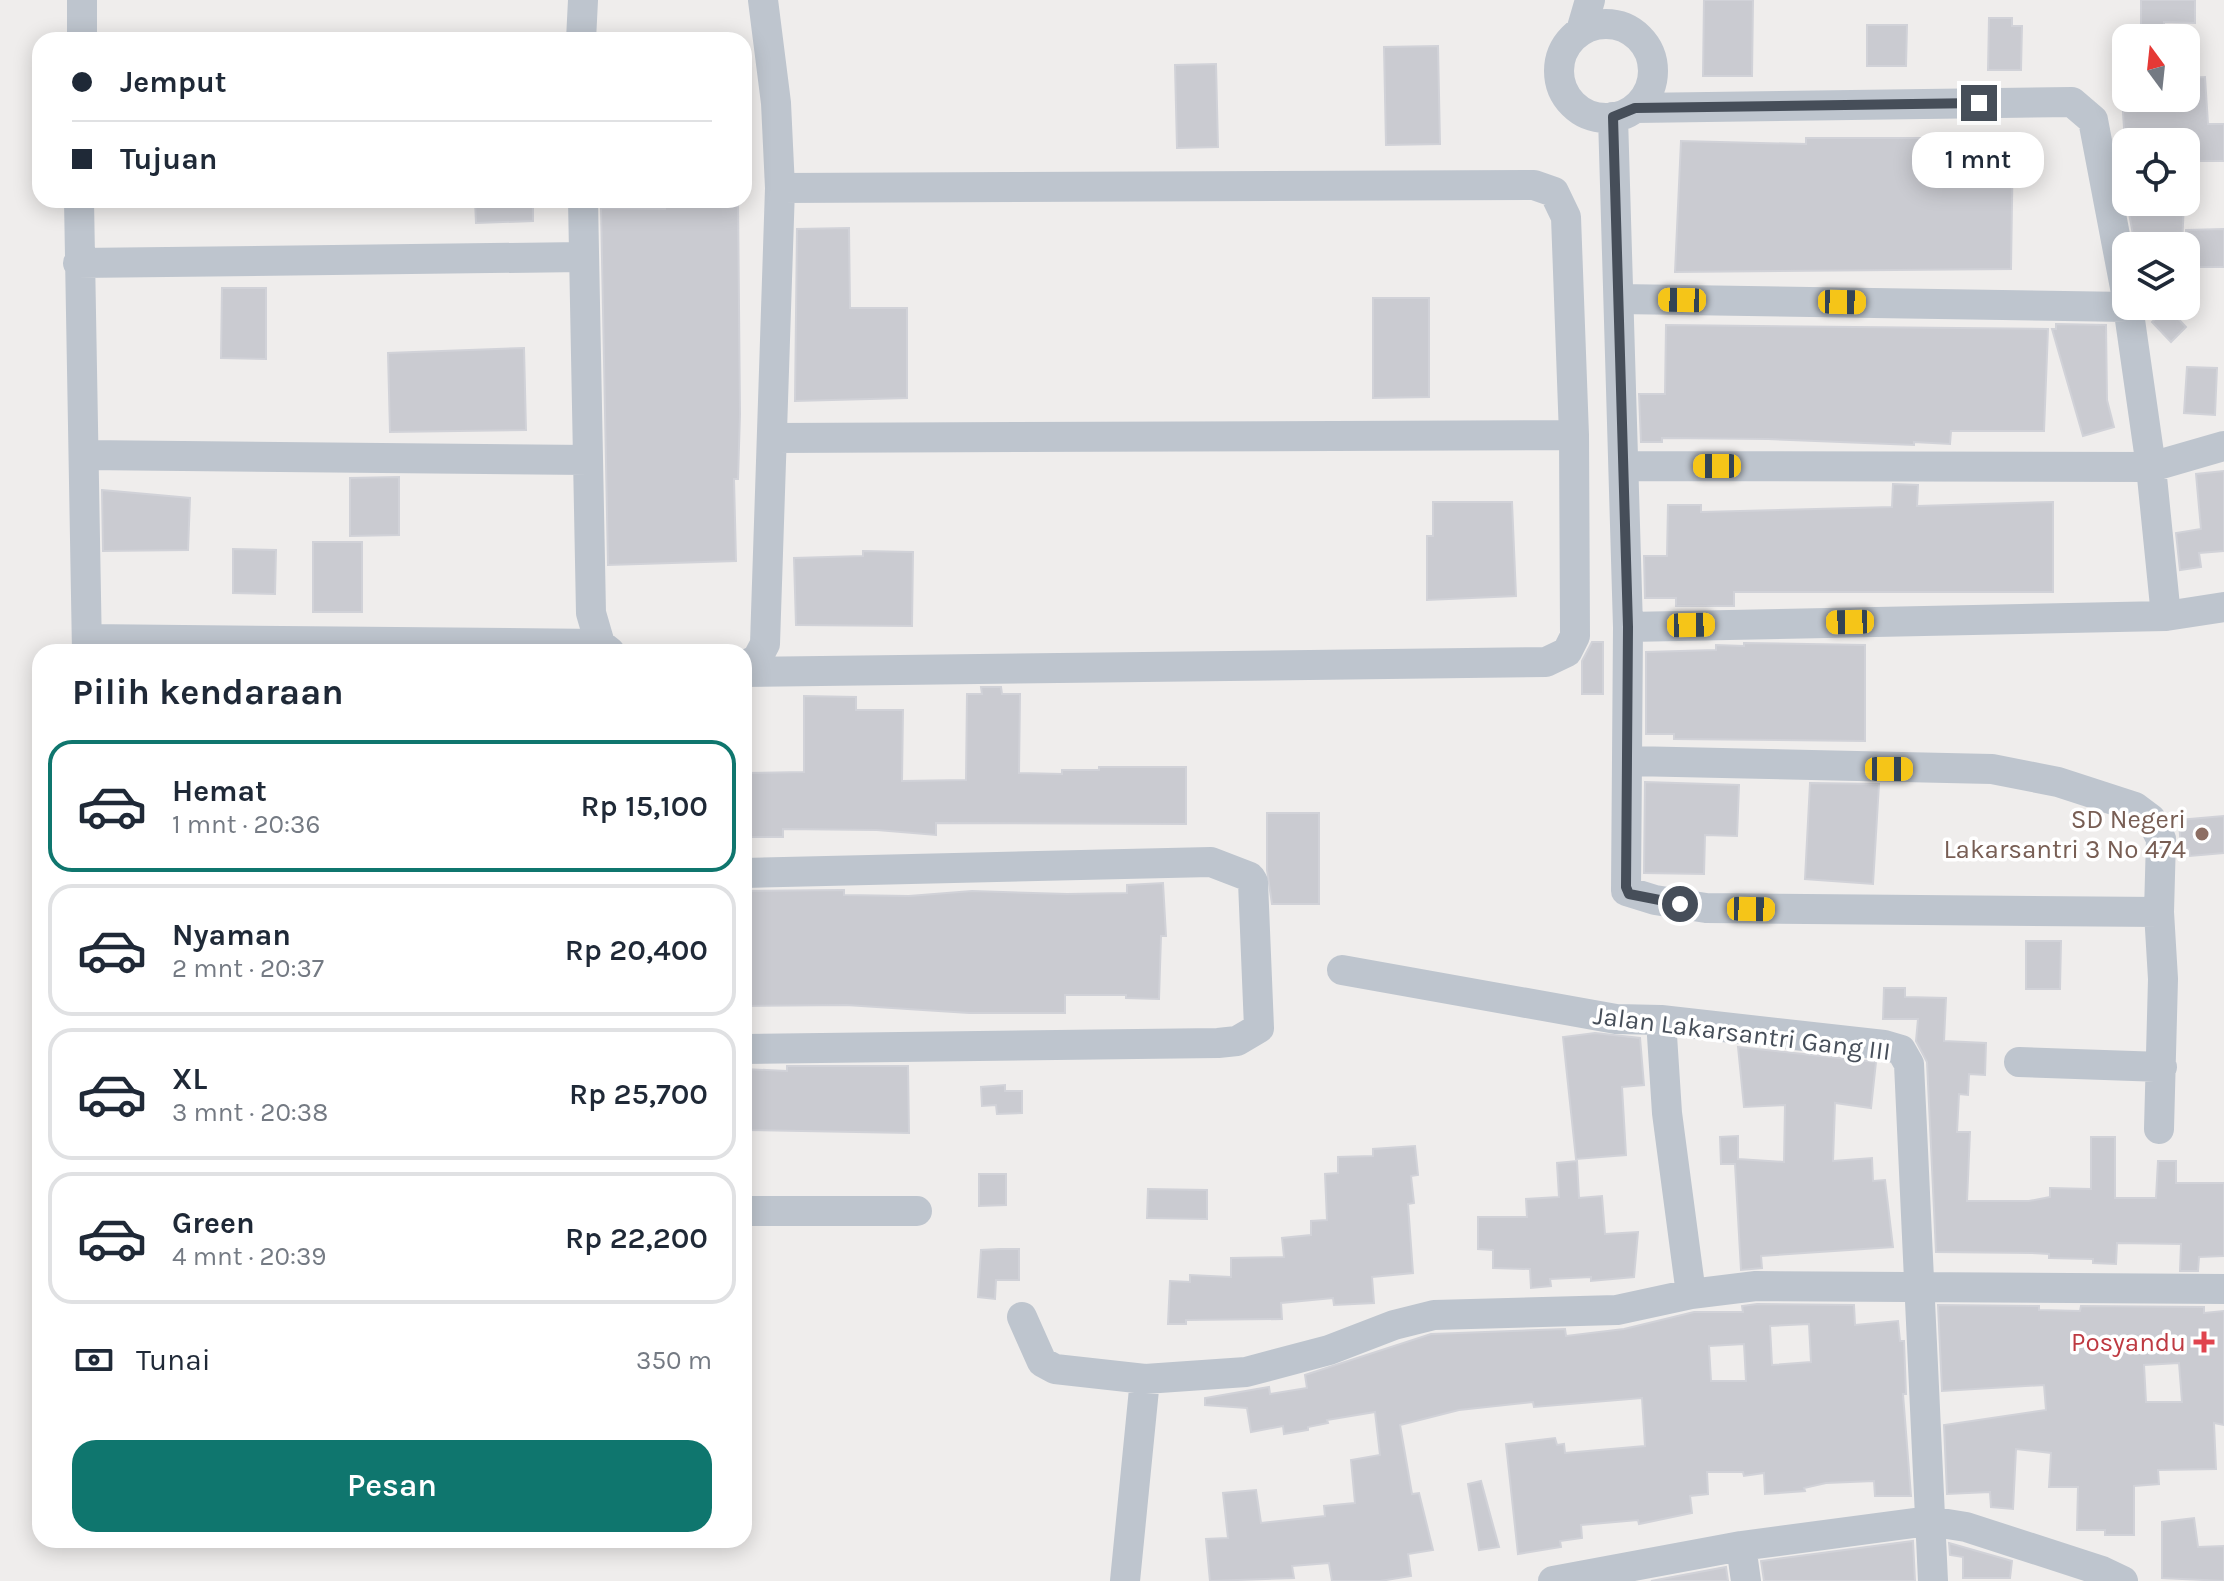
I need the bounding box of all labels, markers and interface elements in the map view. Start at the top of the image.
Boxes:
north arrow [2112,24,2200,112]
map controls [2112,24,2200,320]
text: Jemput [120,64,227,100]
route end [1961,85,1997,121]
button: locate [2112,128,2200,216]
callout: 1 mnt [1913,131,2045,187]
text: Tujuan [120,141,217,177]
text: 1 mnt [1945,144,2011,175]
button: layers [2112,232,2200,320]
car [1658,288,1706,312]
car [1818,290,1866,314]
car [1693,454,1741,478]
car [1826,610,1874,634]
car [1667,613,1715,637]
text: Pilih kendaraan [72,671,344,713]
car [1865,757,1913,781]
icon: car [76,770,148,842]
text: Hemat [172,773,267,809]
text: Rp 15,100 [581,788,708,824]
place label: SD Negeri Lakarsantri 3 No 474 [1943,804,2186,865]
text: 1 mnt · 20:36 [172,809,320,840]
marker: SD Negeri Lakarsantri 3 No 474 [2193,825,2211,843]
route start [1662,886,1698,922]
car [1727,897,1775,921]
icon: car [76,914,148,986]
text: Nyaman [172,917,291,953]
text: Rp 20,400 [565,932,708,968]
text: 2 mnt · 20:37 [172,953,324,984]
street label: Jalan Lakarsantri Gang III [1592,1000,1892,1067]
icon: car [76,1058,148,1130]
text: XL [172,1061,207,1097]
text: Rp 25,700 [569,1076,708,1112]
text: 3 mnt · 20:38 [172,1097,328,1128]
icon: car [76,1202,148,1274]
text: Green [172,1205,255,1241]
text: Rp 22,200 [565,1220,708,1256]
text: 4 mnt · 20:39 [172,1241,326,1272]
place label: Posyandu [2071,1327,2186,1358]
marker: Posyandu [2193,1331,2215,1353]
icon: cash [72,1338,116,1382]
text: Tunai [136,1342,211,1378]
text: 350 m [636,1345,712,1376]
button: Pesan [72,1440,712,1532]

